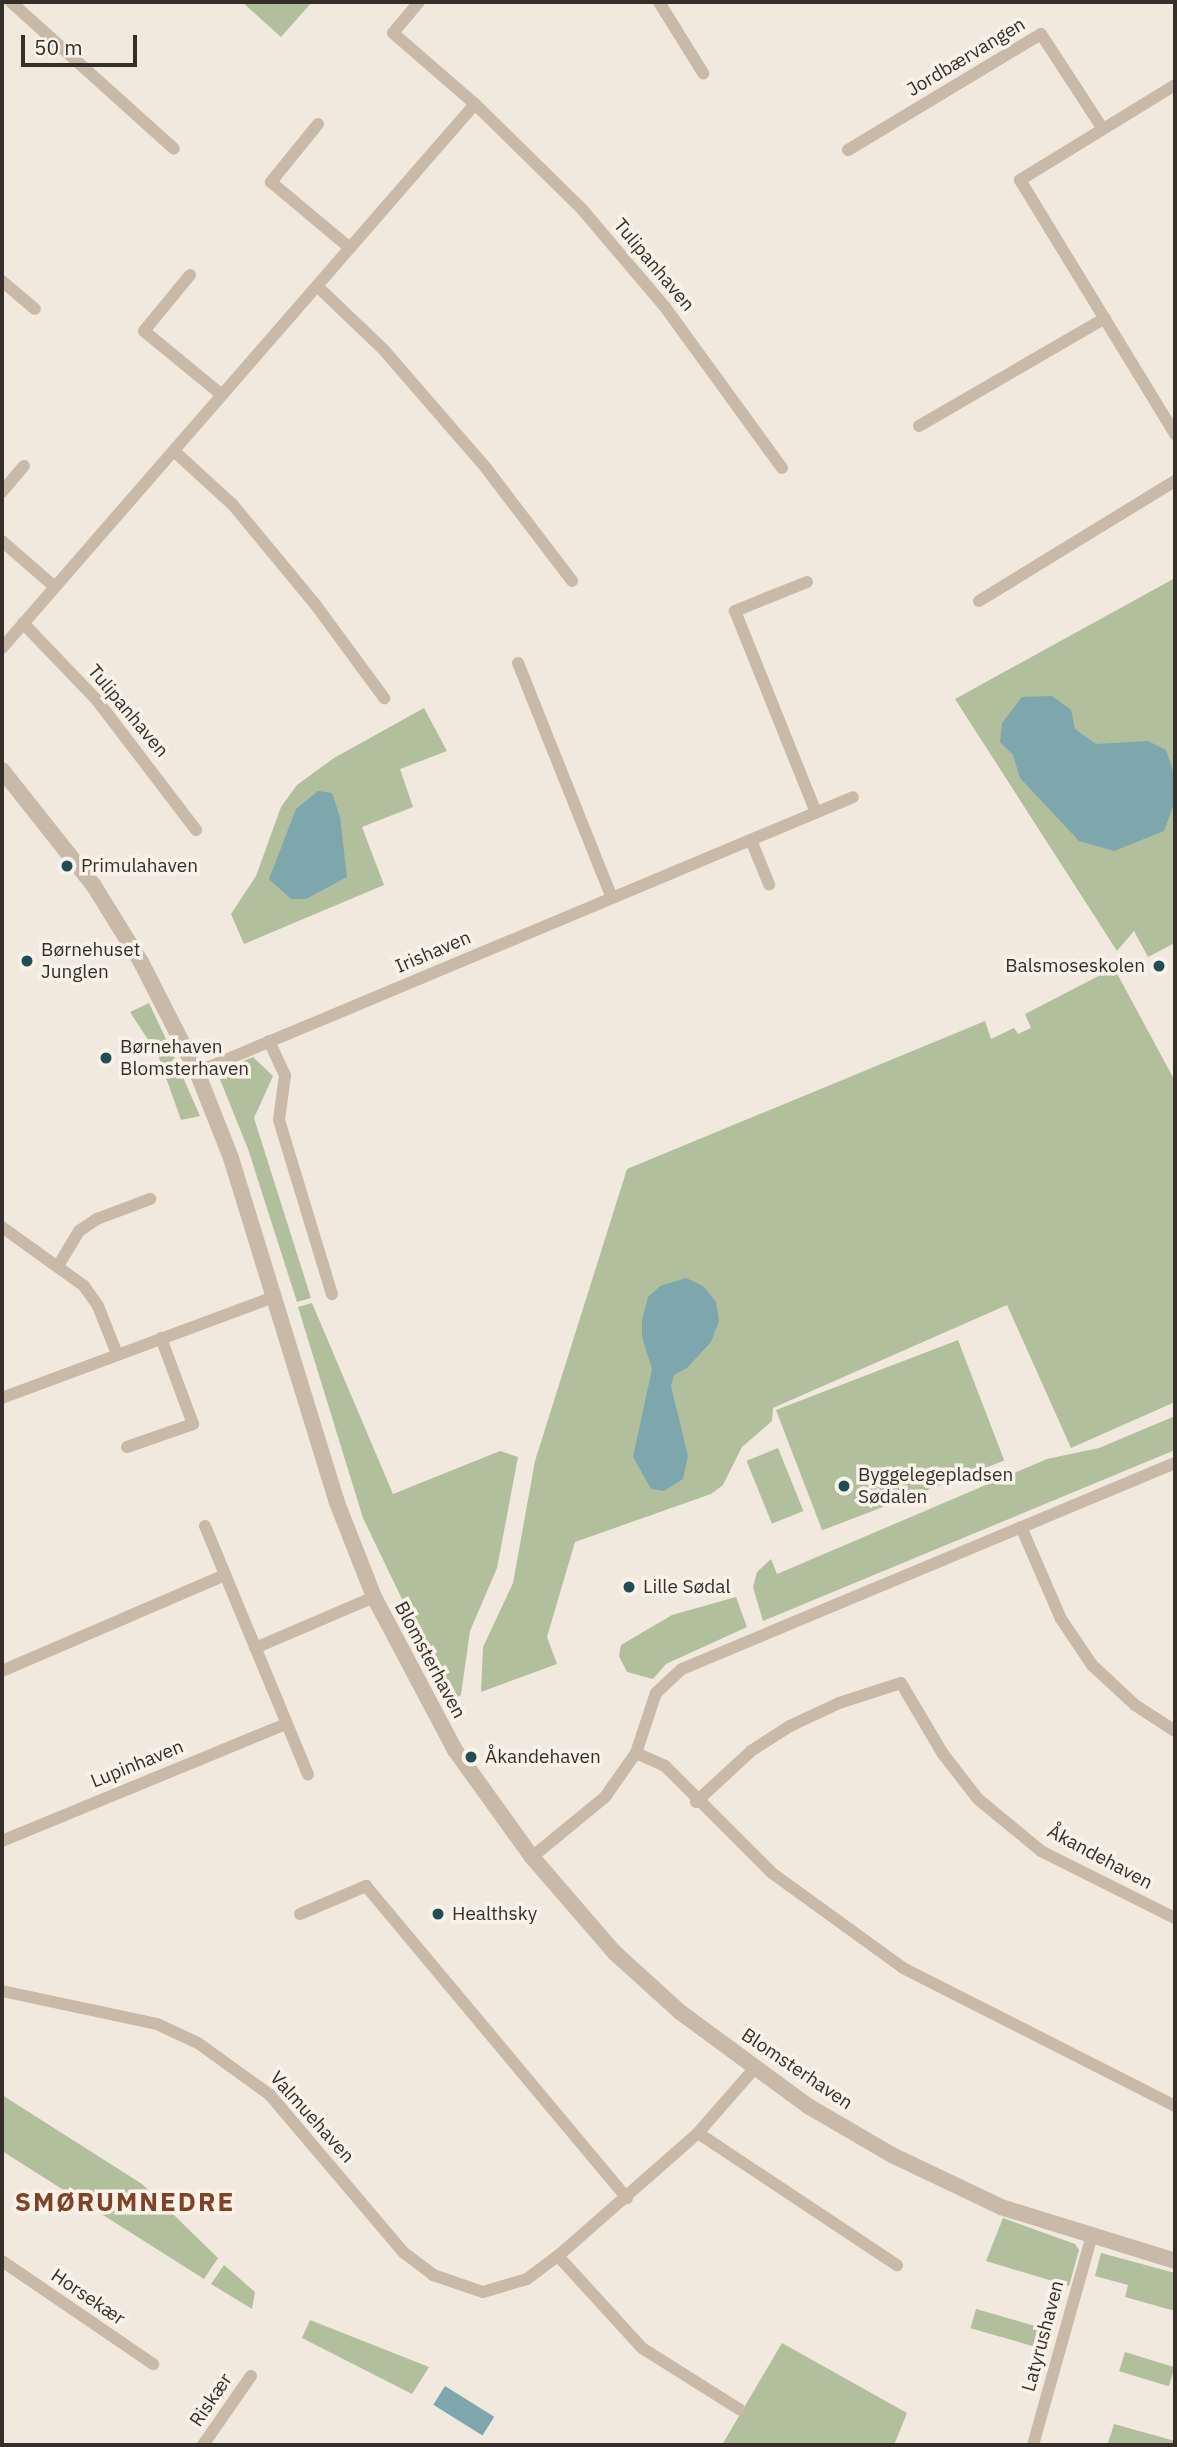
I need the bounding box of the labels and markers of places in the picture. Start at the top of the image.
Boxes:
place label: Primulahaven [81,855,198,877]
marker: Primulahaven [59,858,75,874]
place label: Børnehuset Junglen [41,939,140,983]
marker: Børnehuset Junglen [19,953,35,969]
place label: Balsmoseskolen [1005,955,1145,977]
marker: Balsmoseskolen [1151,958,1167,974]
place label: Børnehaven Blomsterhaven [120,1036,249,1080]
marker: Børnehaven Blomsterhaven [98,1050,114,1066]
place label: Byggelegepladsen Sødalen [858,1464,1013,1508]
marker: Byggelegepladsen Sødalen [836,1478,852,1494]
place label: Lille Sødal [643,1576,731,1598]
marker: Lille Sødal [621,1579,637,1595]
place label: Åkandehaven [485,1746,601,1768]
marker: Åkandehaven [463,1749,479,1765]
place label: Healthsky [452,1903,537,1925]
marker: Healthsky [430,1906,446,1922]

